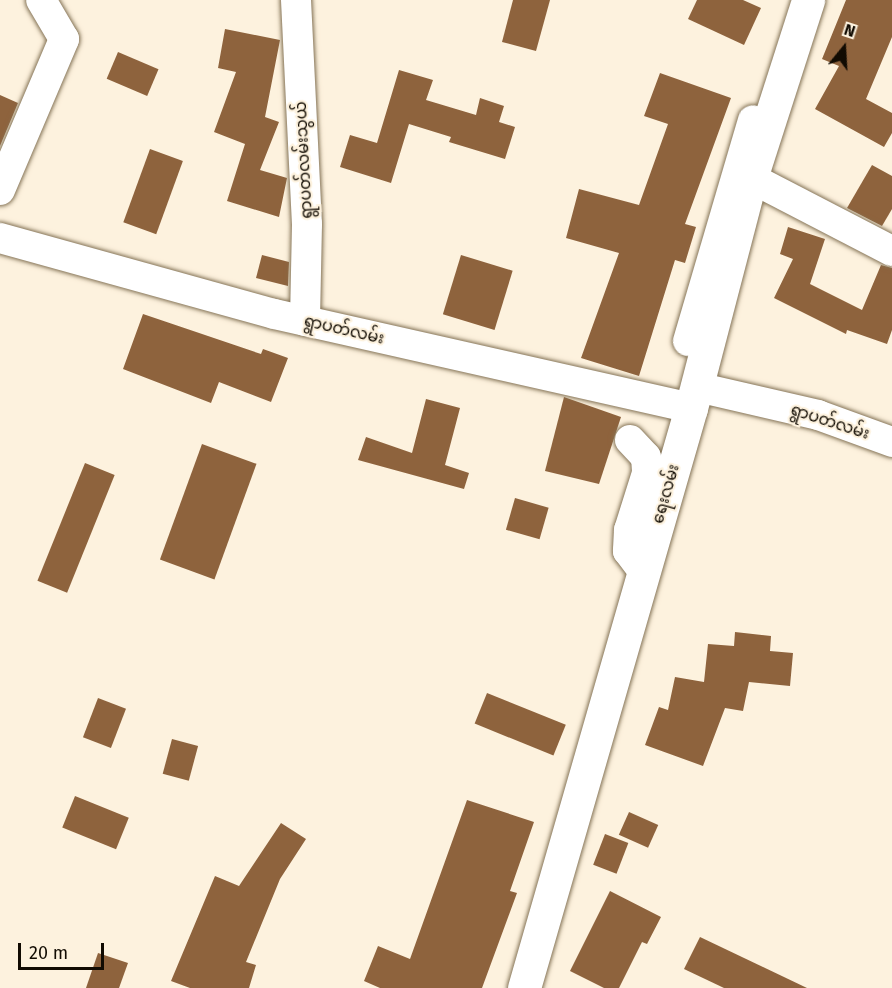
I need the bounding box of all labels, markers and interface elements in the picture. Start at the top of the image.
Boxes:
north arrow [814,18,874,78]
text: N [842,20,858,41]
street label: ရွာပတ်လမ်းသွယ် [291,101,317,219]
street label: ရွာပတ်လမ်း [302,311,386,349]
street label: ရွာပတ်လမ်း [788,400,872,444]
street label: ရေးလမ်း [648,462,684,526]
scale bar [21,931,106,969]
text: 20 m [29,942,68,964]

